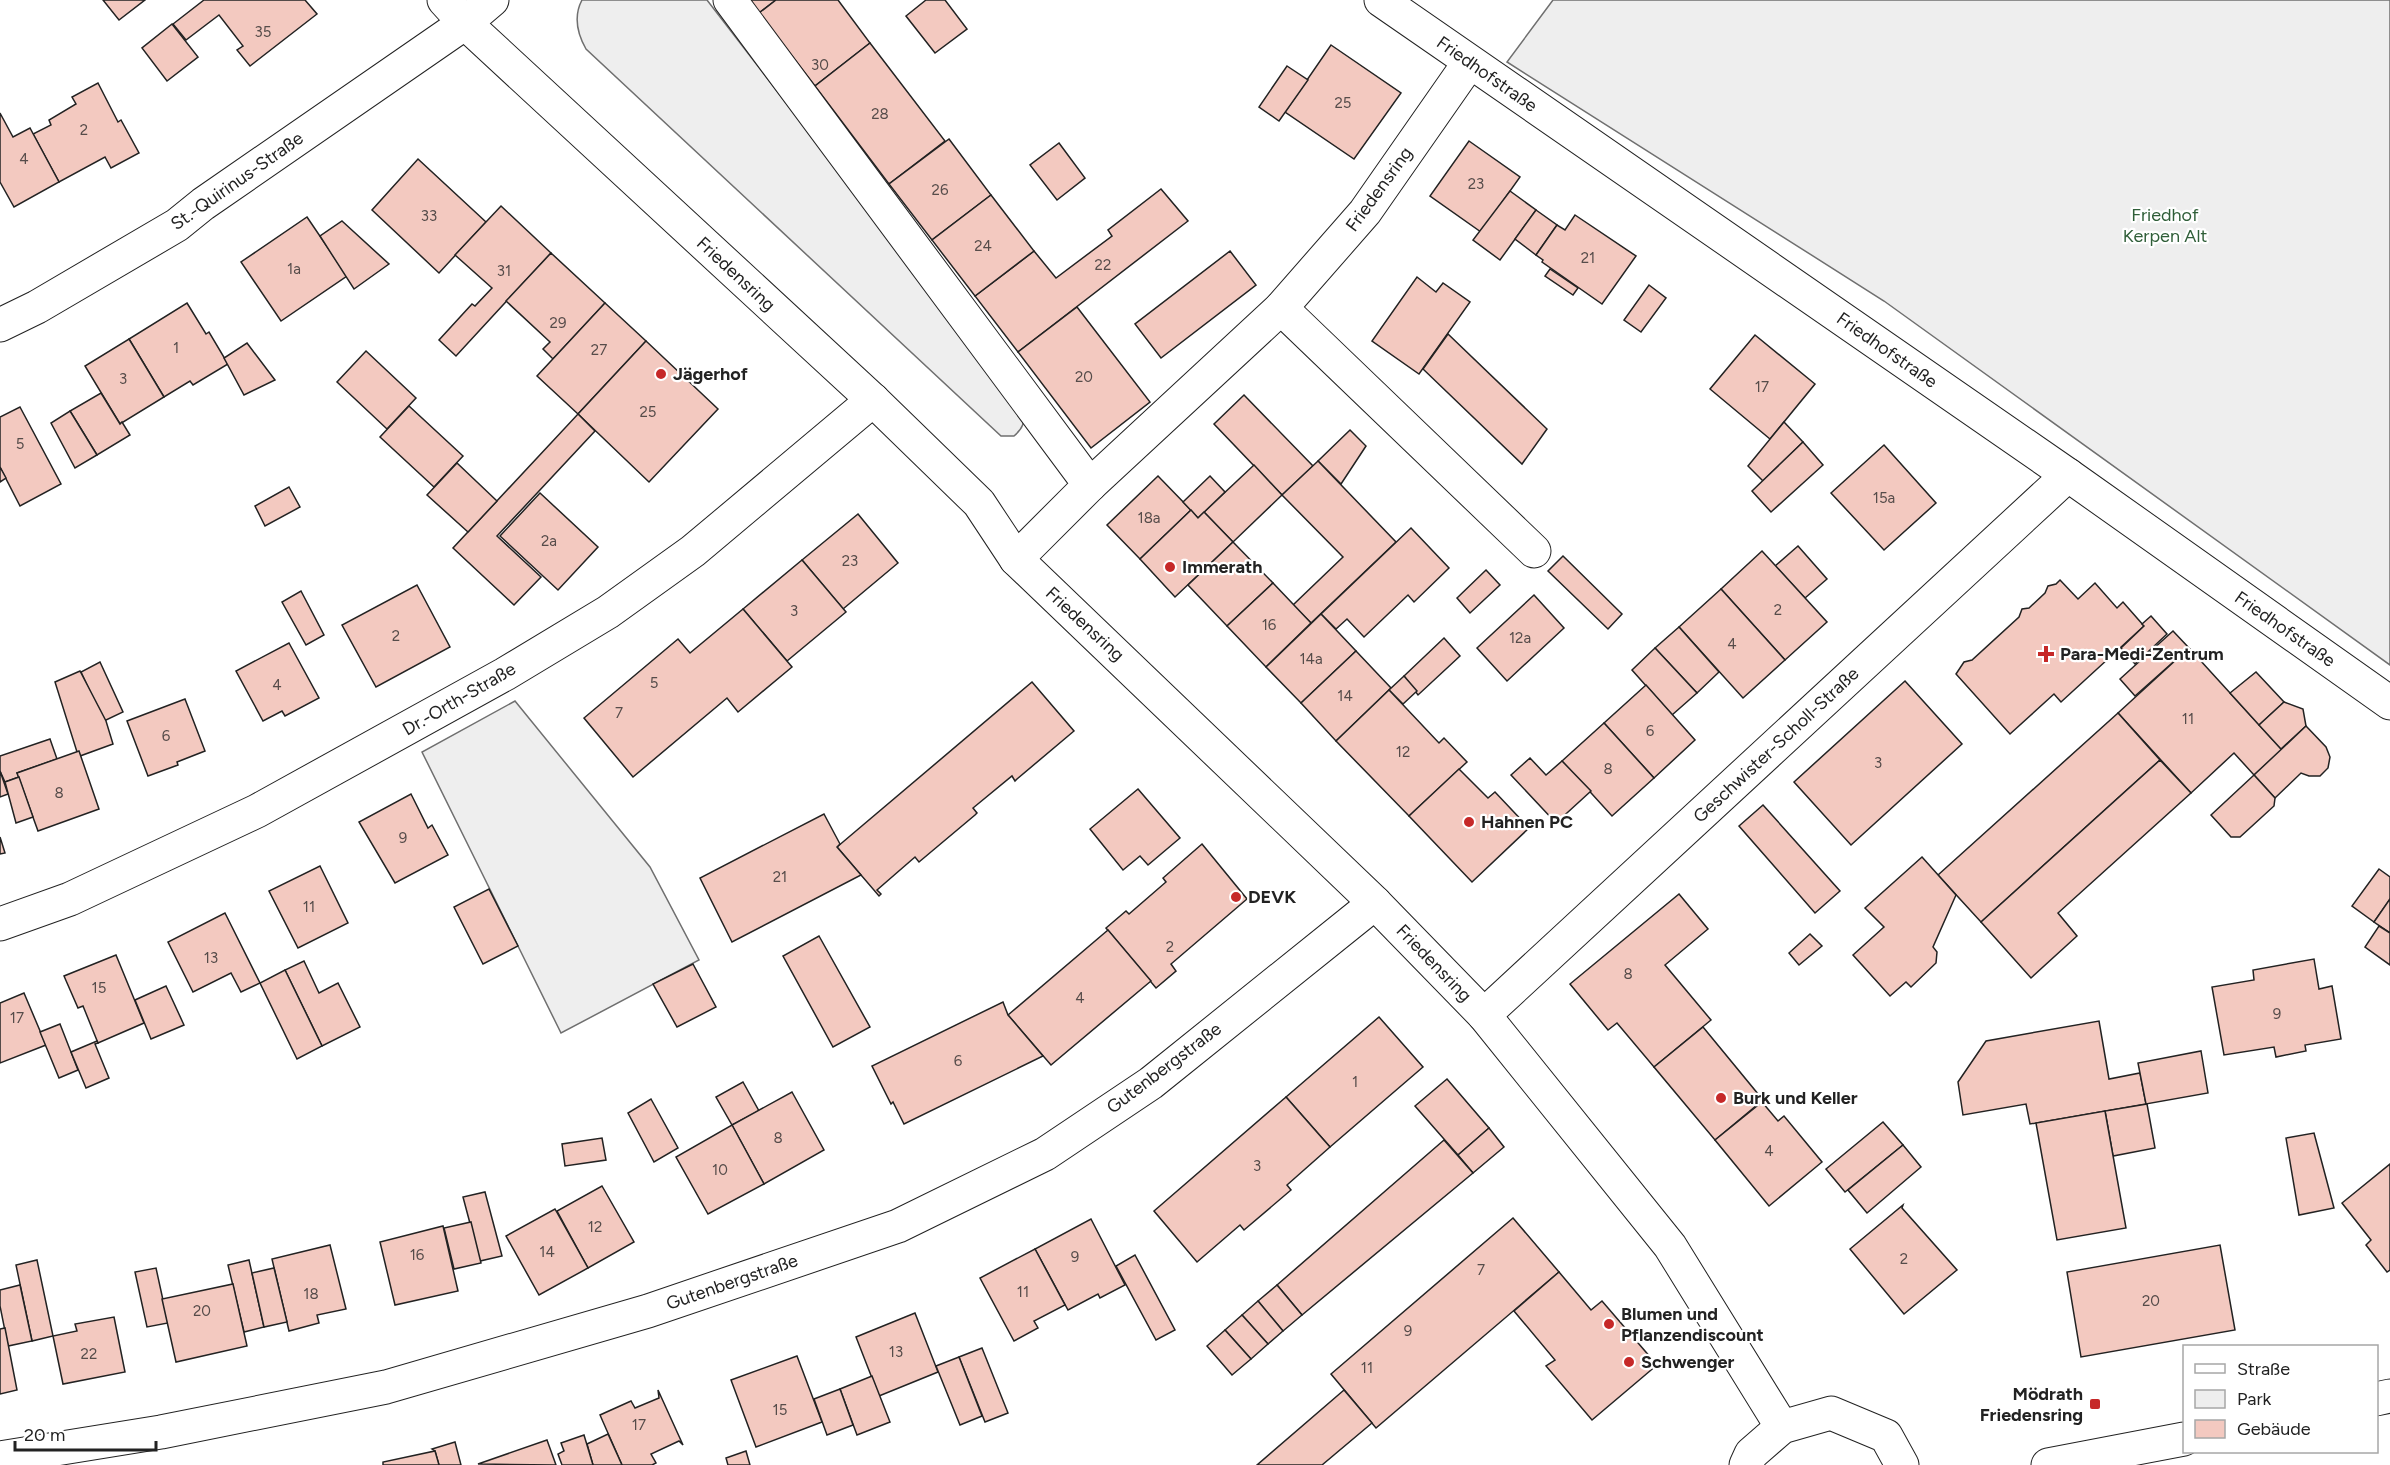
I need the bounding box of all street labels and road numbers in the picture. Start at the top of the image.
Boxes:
street label: Friedhofstraße [1432,31,1542,117]
street label: St.-Quirinus-Straße [167,127,308,235]
street label: Friedensring [1341,142,1417,236]
street label: Friedensring [692,232,780,316]
street label: Friedhofstraße [1832,307,1942,393]
street label: Friedensring [1041,582,1129,666]
street label: Friedhofstraße [2230,586,2340,672]
street label: Dr.-Orth-Straße [398,658,520,740]
street label: Geschwister-Scholl-Straße [1689,662,1863,827]
street label: Friedensring [1392,920,1476,1006]
street label: Gutenbergstraße [1102,1018,1226,1118]
street label: Gutenbergstraße [663,1249,801,1315]

